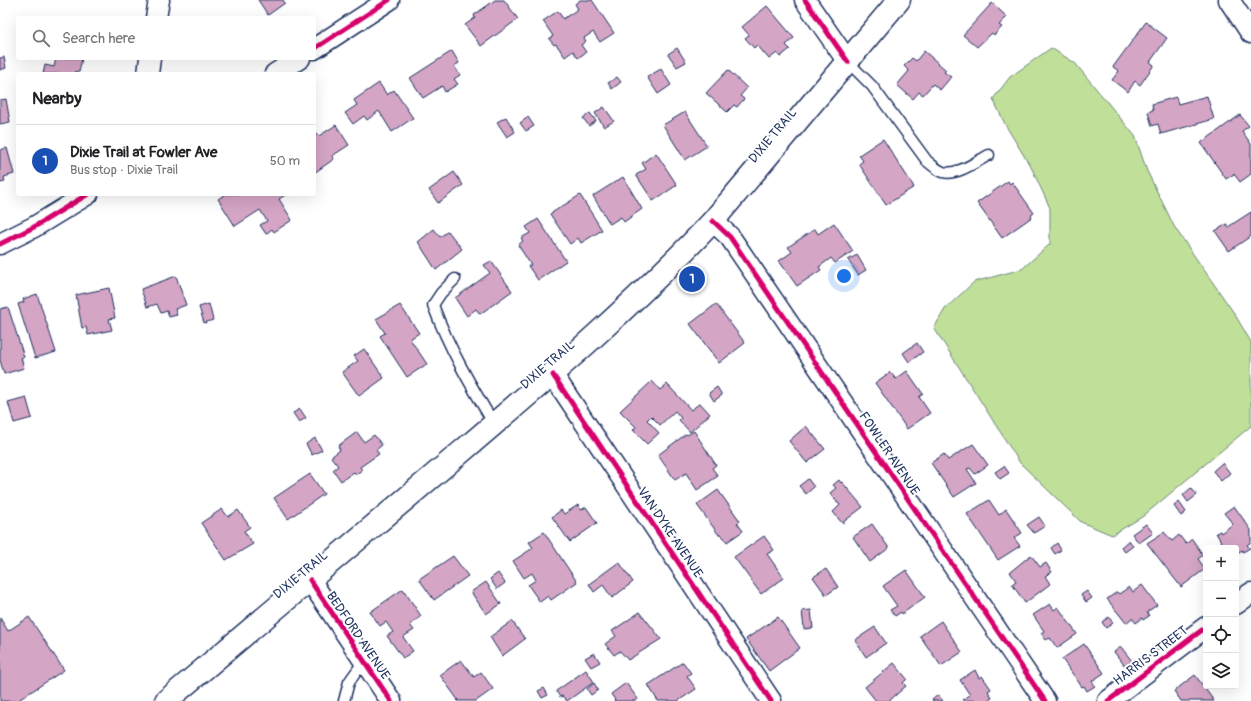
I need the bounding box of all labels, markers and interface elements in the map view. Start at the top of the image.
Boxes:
search box [16,16,316,60]
icon: search [30,27,52,49]
text: Search here [62,29,135,48]
text: Nearby [32,88,81,109]
street label: DIXIE TRAIL [745,105,800,166]
text: Dixie Trail at Fowler Ave [70,143,217,162]
text: 1 [42,153,48,169]
text: 50 m [270,153,300,169]
text: Bus stop · Dixie Trail [70,162,178,178]
pin: 1 [679,264,705,294]
your location [834,266,854,286]
street label: DIXIE TRAIL [517,337,578,393]
street label: FOWLER AVENUE [855,409,923,499]
street label: VAN DYKE AVENUE [634,484,706,581]
map controls [1203,545,1239,689]
button: + [1203,545,1239,581]
street label: DIXIE TRAIL [270,547,331,602]
button: − [1203,581,1239,617]
street label: BEDFORD AVENUE [323,589,394,683]
button: locate [1203,617,1239,653]
street label: HARRIS STREET [1110,623,1191,689]
button: layers [1203,653,1239,689]

